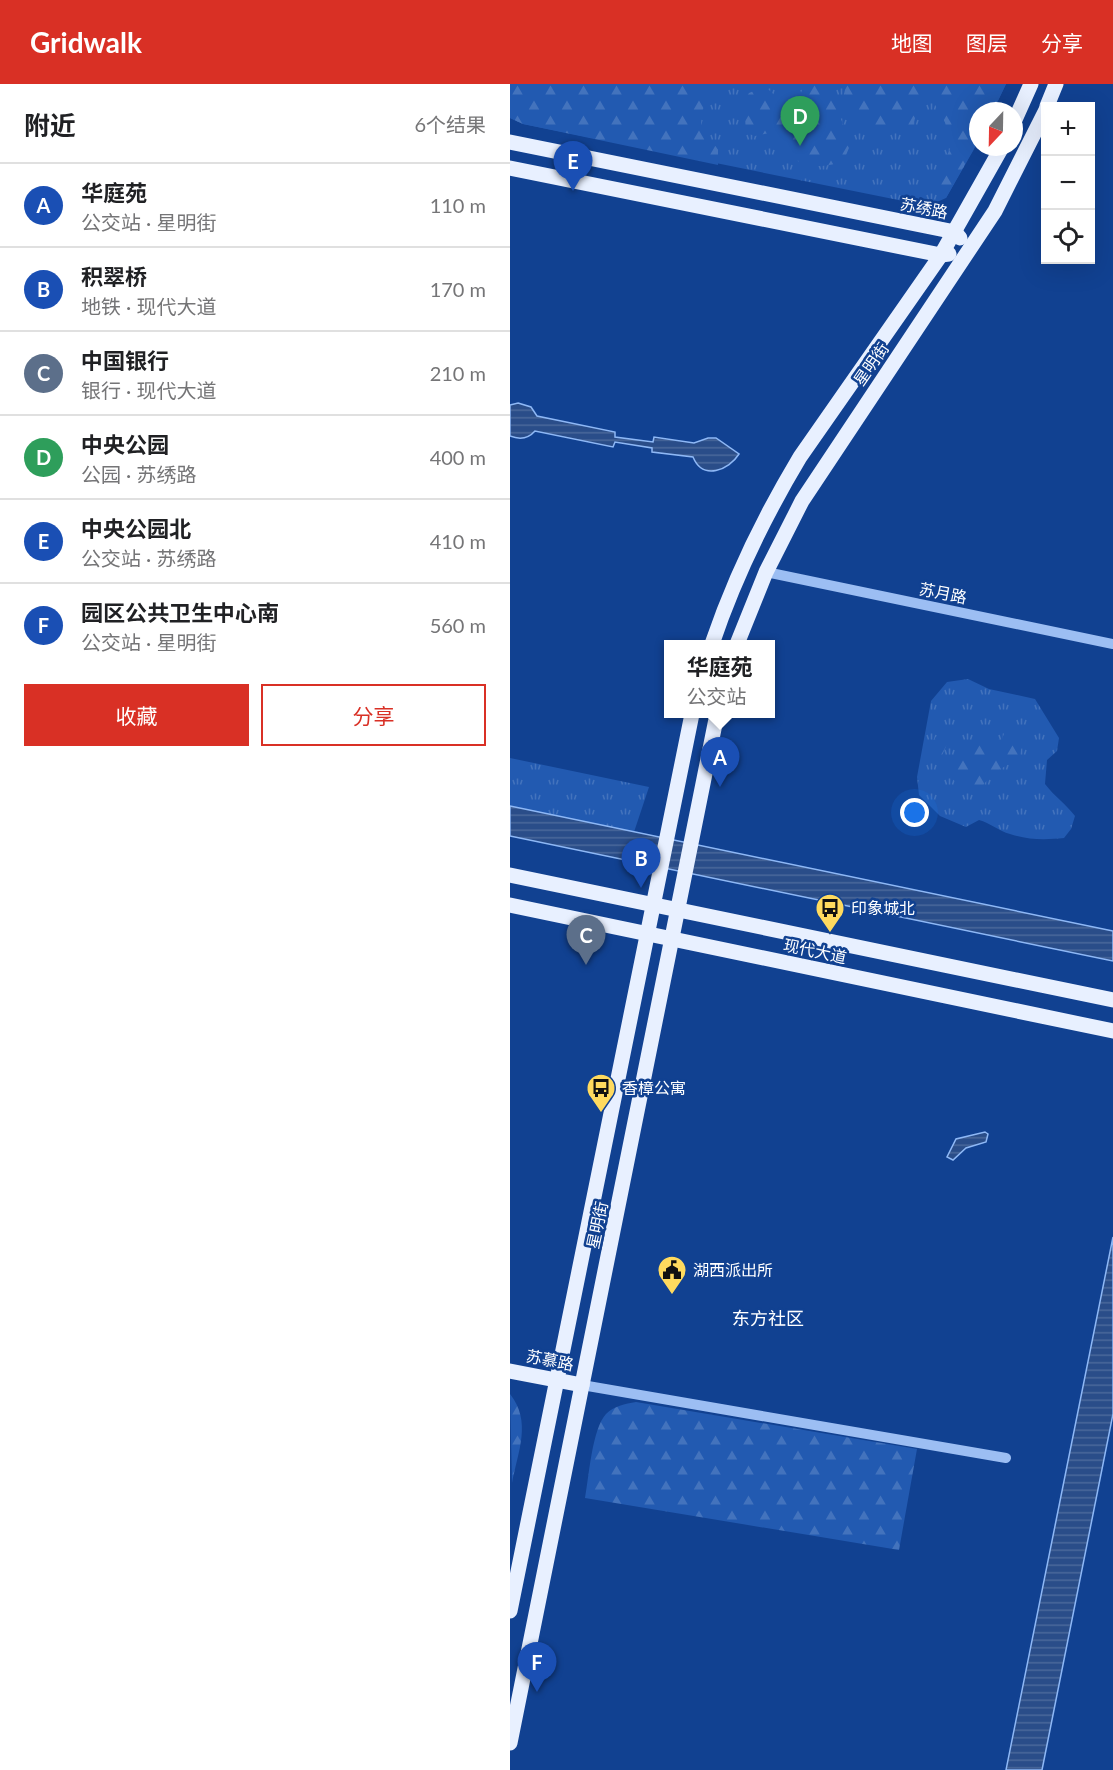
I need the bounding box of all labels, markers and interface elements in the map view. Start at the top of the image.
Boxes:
text: Gridwalk [30,25,142,59]
text: 地图 [891,30,933,55]
text: 图层 [966,30,1008,55]
text: 分享 [1041,30,1083,55]
pin: D [780,97,820,146]
north arrow [969,102,1023,156]
map controls [1041,102,1095,264]
button: + [1041,102,1095,156]
text: 附近 [24,109,76,141]
text: 6个结果 [414,112,486,136]
pin: E [554,141,592,191]
button: − [1041,156,1095,210]
text: 华庭苑 [81,179,147,206]
text: A [37,193,50,217]
text: 110 m [430,193,486,217]
street label: 苏绣路 [899,194,949,221]
text: 公交站 · 星明街 [81,210,216,234]
button: locate [1041,210,1095,264]
text: 积翠桥 [81,263,147,290]
text: B [37,277,50,301]
text: 170 m [430,277,486,301]
text: 地铁 · 现代大道 [81,294,216,318]
street label: 星明街 [849,339,892,389]
text: 中国银行 [81,347,169,374]
text: C [37,361,50,385]
text: 210 m [430,361,486,385]
text: 银行 · 现代大道 [81,378,216,402]
text: 中央公园 [81,431,169,458]
text: D [36,445,51,469]
text: 400 m [430,445,486,469]
text: 公园 · 苏绣路 [81,462,196,486]
text: 中央公园北 [81,515,191,542]
text: E [38,529,49,553]
text: 410 m [430,529,486,553]
text: 公交站 · 苏绣路 [81,546,216,570]
street label: 苏月路 [918,579,968,606]
text: 园区公共卫生中心南 [81,599,279,626]
text: F [38,613,49,637]
text: 560 m [430,613,486,637]
text: 公交站 · 星明街 [81,630,216,654]
popup [664,640,775,718]
text: 华庭苑 [686,653,753,680]
button: 收藏 [24,684,249,746]
button: 分享 [261,684,486,746]
text: 公交站 [686,684,746,708]
pin: A [700,738,740,787]
your location [900,798,929,827]
pin: B [622,838,660,888]
bus stop icon: 印象城北 [814,892,846,934]
place label: 印象城北 [851,898,915,917]
pin: C [566,916,606,965]
street label: 现代大道 [782,935,848,966]
bus stop icon: 香樟公寓 [585,1072,617,1114]
place label: 香樟公寓 [622,1078,686,1097]
street label: 星明街 [582,1199,611,1250]
public building icon: 湖西派出所 [656,1254,688,1296]
place label: 湖西派出所 [693,1260,773,1279]
district label: 东方社区 [732,1307,804,1329]
street label: 苏慕路 [525,1346,575,1373]
pin: F [518,1642,556,1692]

